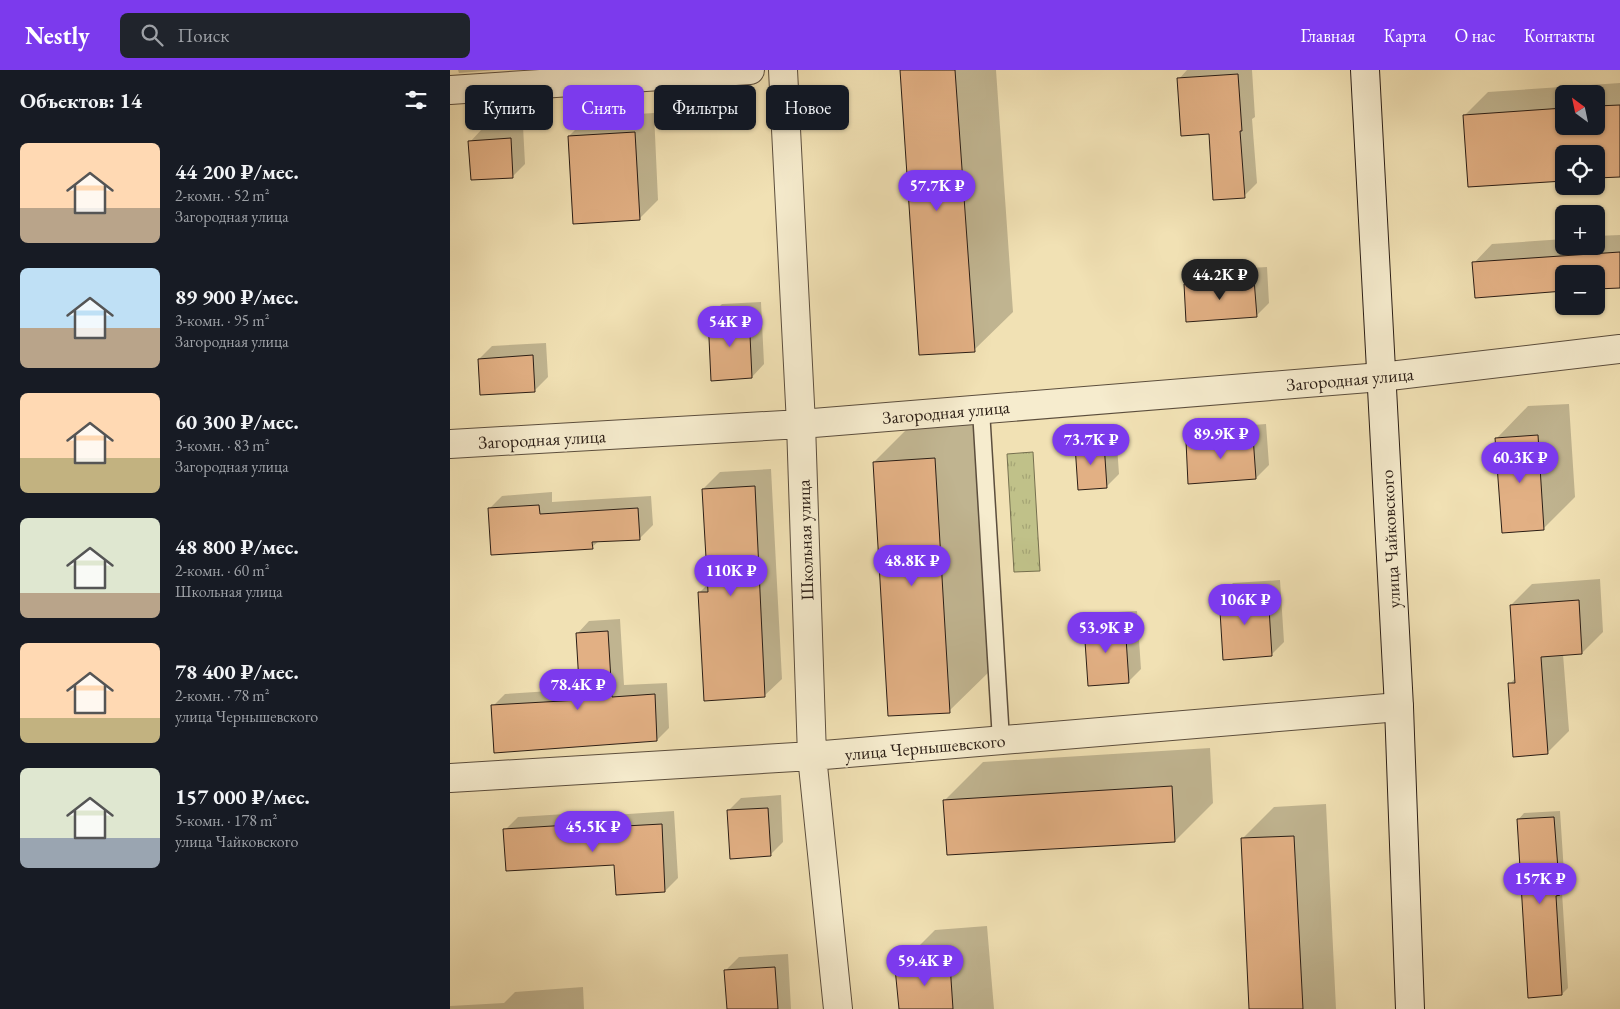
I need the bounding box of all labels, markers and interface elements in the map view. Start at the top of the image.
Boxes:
search box [120,13,470,58]
text: Nestly [25,20,90,51]
icon: search [138,21,166,49]
text: Поиск [178,23,229,48]
text: Главная [1301,24,1355,47]
text: Карта [1383,24,1426,47]
text: О нас [1454,24,1496,47]
text: Контакты [1524,24,1595,47]
chip: Купить [465,85,553,130]
chip: Снять [563,85,644,130]
chip: Фильтры [654,85,756,130]
chip: Новое [766,85,849,130]
north arrow [1555,85,1605,135]
map controls [1555,85,1605,315]
icon: filters [402,86,430,114]
text: Объектов: 14 [20,87,142,114]
button: locate [1555,145,1605,195]
text: 44 200 ₽/мес. [175,158,299,185]
icon: home [60,163,120,223]
pin: 57.7K ₽ [891,170,983,212]
text: 57.7K ₽ [909,175,965,196]
text: 2-комн. · 52 m² [175,185,270,206]
button: + [1555,205,1605,255]
text: Загородная улица [175,206,289,227]
pin: 44.2K ₽ [1174,258,1266,301]
text: 44.2K ₽ [1192,264,1248,285]
button: − [1555,265,1605,315]
text: 89 900 ₽/мес. [175,283,299,310]
icon: home [60,288,120,348]
pin: 54K ₽ [695,306,765,348]
text: 3-комн. · 95 m² [175,310,270,331]
text: 54K ₽ [709,311,751,332]
text: Загородная улица [175,331,289,352]
street label: Загородная улица [1285,362,1416,396]
street label: Загородная улица [881,395,1012,429]
text: 60 300 ₽/мес. [175,408,299,435]
icon: home [60,413,120,473]
pin: 89.9K ₽ [1175,418,1267,460]
text: 89.9K ₽ [1193,423,1249,444]
street label: Загородная улица [478,424,607,454]
pin: 73.7K ₽ [1045,424,1137,466]
text: 73.7K ₽ [1063,429,1119,450]
text: 3-комн. · 83 m² [175,435,270,456]
pin: 60.3K ₽ [1474,442,1566,484]
text: 60.3K ₽ [1492,447,1548,468]
text: Загородная улица [175,456,289,477]
street label: улица Чайковского [1375,469,1405,609]
street label: Школьная улица [791,478,819,601]
text: 48 800 ₽/мес. [175,533,299,560]
icon: home [60,538,120,598]
pin: 48.8K ₽ [866,544,958,587]
text: 48.8K ₽ [884,550,940,571]
pin: 110K ₽ [690,554,772,597]
text: 2-комн. · 60 m² [175,560,270,581]
text: 110K ₽ [705,560,757,581]
text: Школьная улица [175,581,283,602]
pin: 106K ₽ [1204,584,1286,626]
text: 106K ₽ [1219,589,1271,610]
pin: 53.9K ₽ [1060,612,1152,654]
text: 53.9K ₽ [1078,617,1134,638]
text: 78 400 ₽/мес. [175,658,299,685]
icon: home [60,663,120,723]
pin: 78.4K ₽ [532,668,624,711]
text: 78.4K ₽ [550,674,606,695]
text: 2-комн. · 78 m² [175,685,270,706]
text: улица Чернышевского [175,706,318,727]
street label: улица Чернышевского [844,729,1006,765]
text: 157 000 ₽/мес. [175,783,310,810]
icon: home [60,788,120,848]
text: 5-комн. · 178 m² [175,810,277,831]
pin: 45.5K ₽ [547,810,639,853]
text: 45.5K ₽ [565,816,621,837]
text: улица Чайковского [175,831,298,852]
pin: 157K ₽ [1499,862,1581,905]
text: 157K ₽ [1514,868,1566,889]
pin: 59.4K ₽ [879,944,971,987]
text: 59.4K ₽ [897,950,953,971]

